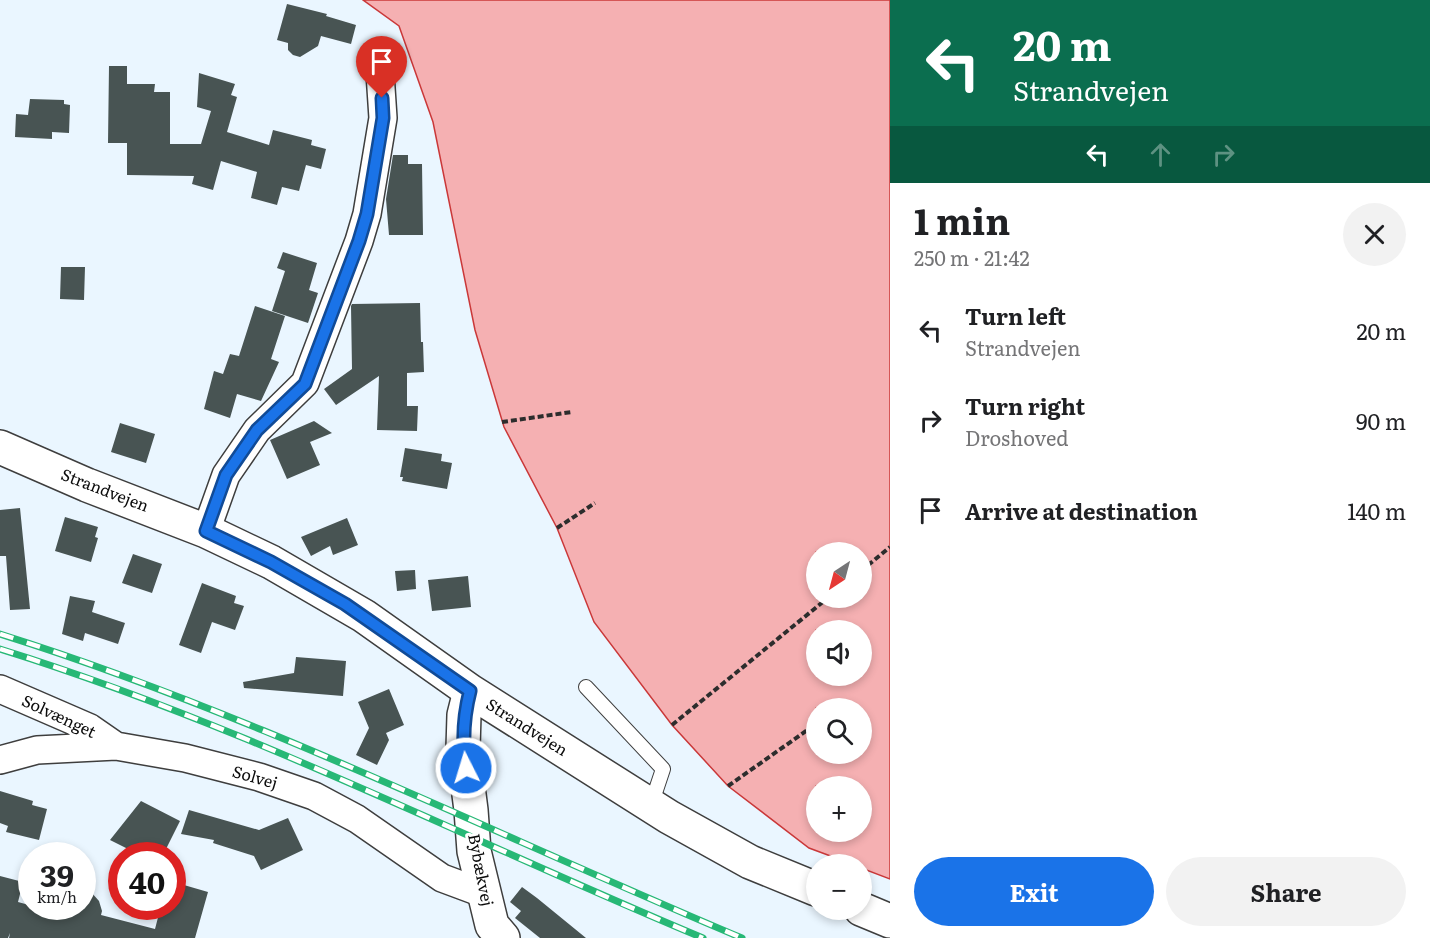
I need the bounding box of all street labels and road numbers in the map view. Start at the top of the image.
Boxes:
street label: Strandvejen [58,461,153,517]
street label: Solvænget [18,687,101,743]
street label: Strandvejen [482,691,573,761]
street label: Solvej [230,758,281,794]
street label: Bybækvej [463,831,501,908]

